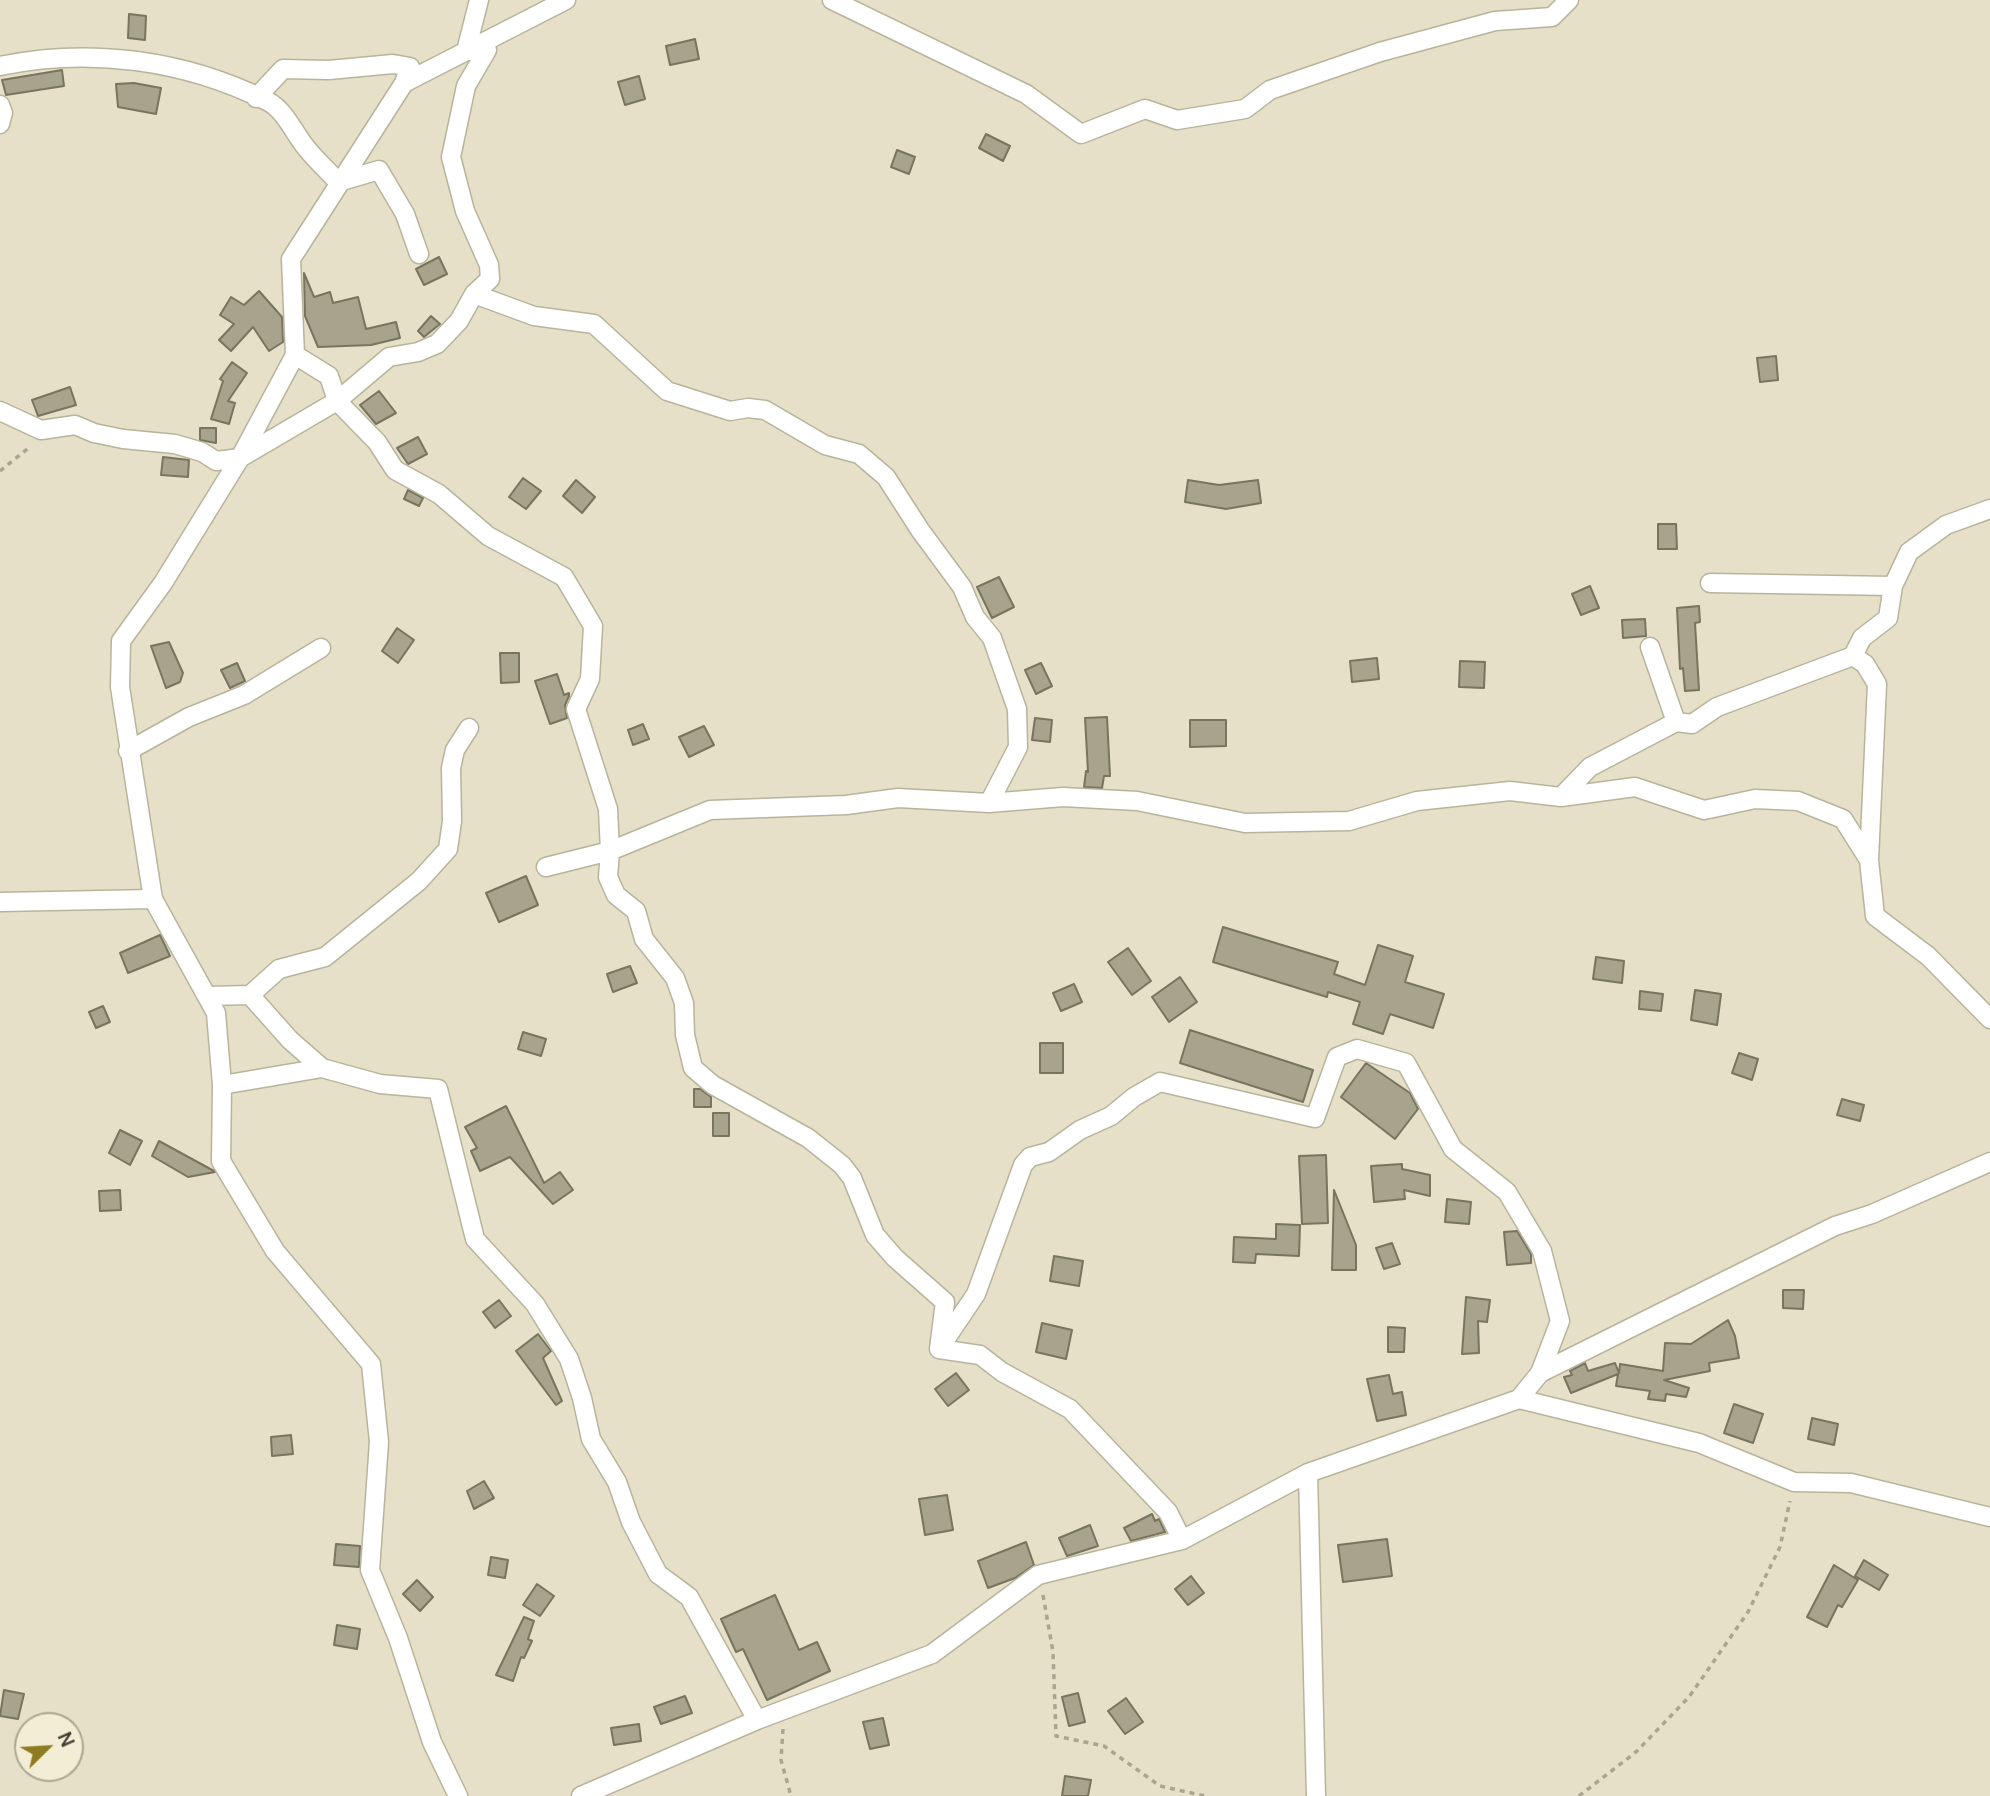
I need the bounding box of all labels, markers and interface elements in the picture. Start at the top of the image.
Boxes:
north arrow [14,1712,84,1782]
text: N [52,1728,81,1751]

